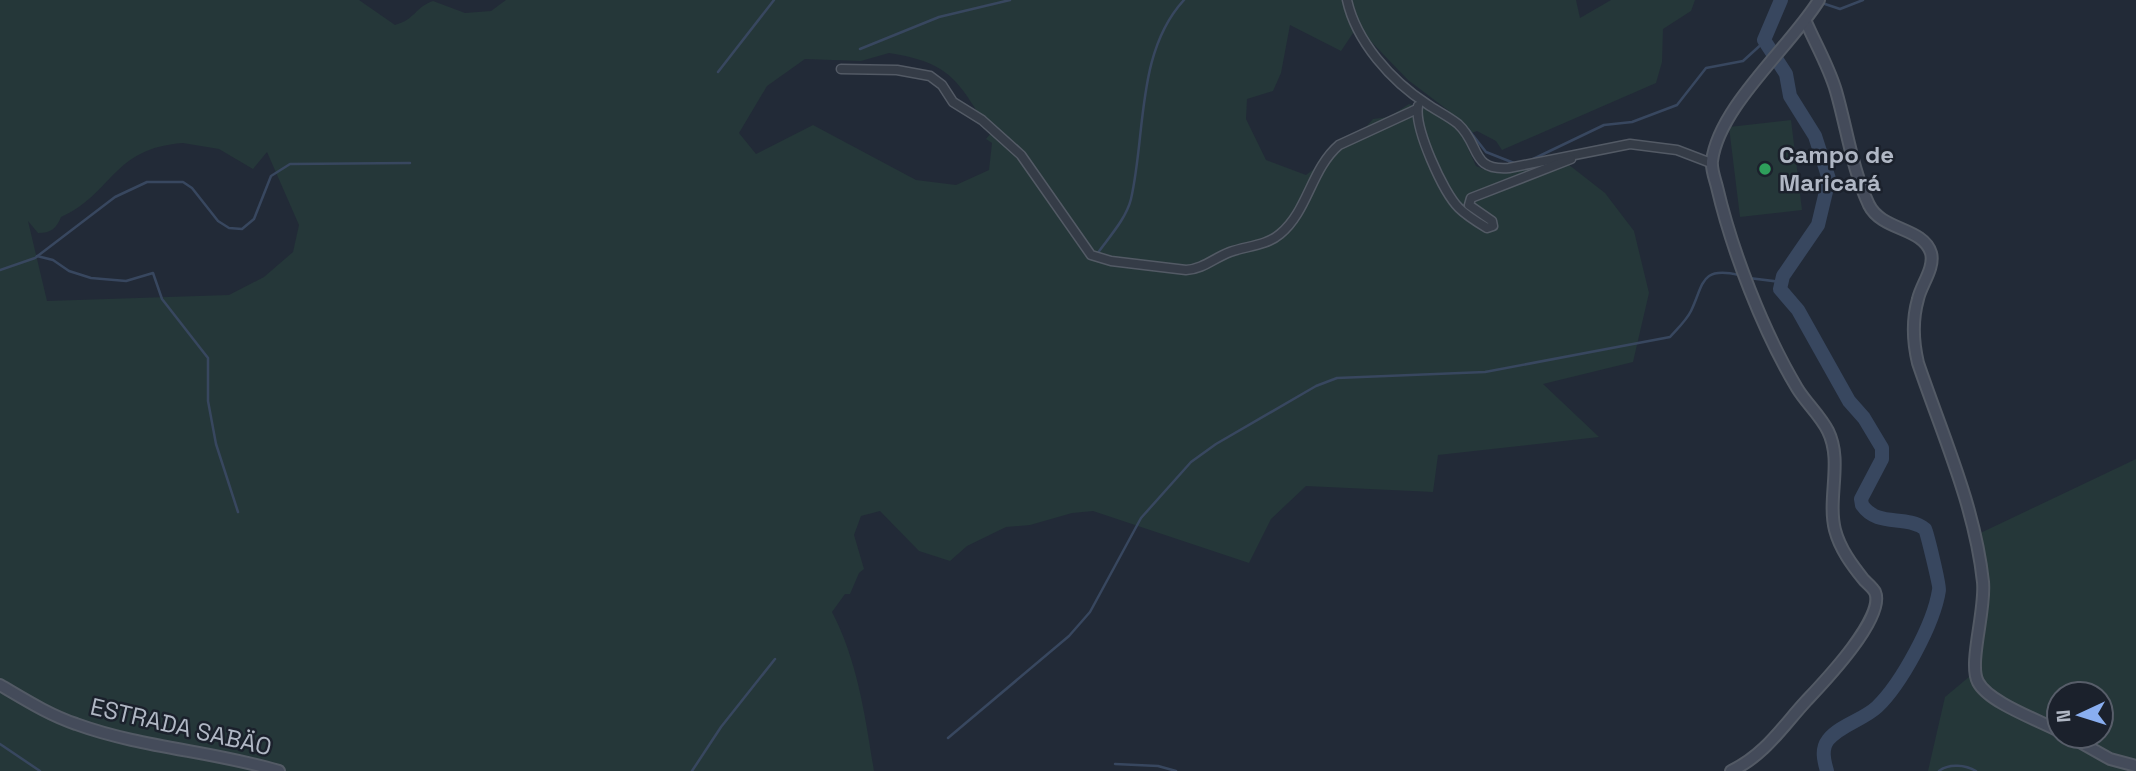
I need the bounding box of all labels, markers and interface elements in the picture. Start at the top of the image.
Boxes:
place label: Campo de Maricará [1779,139,1894,198]
marker: Campo de Maricará [1757,161,1773,177]
north arrow [2045,680,2115,750]
street label: ESTRADA SABÄO [88,691,275,762]
text: N [2051,709,2076,723]

